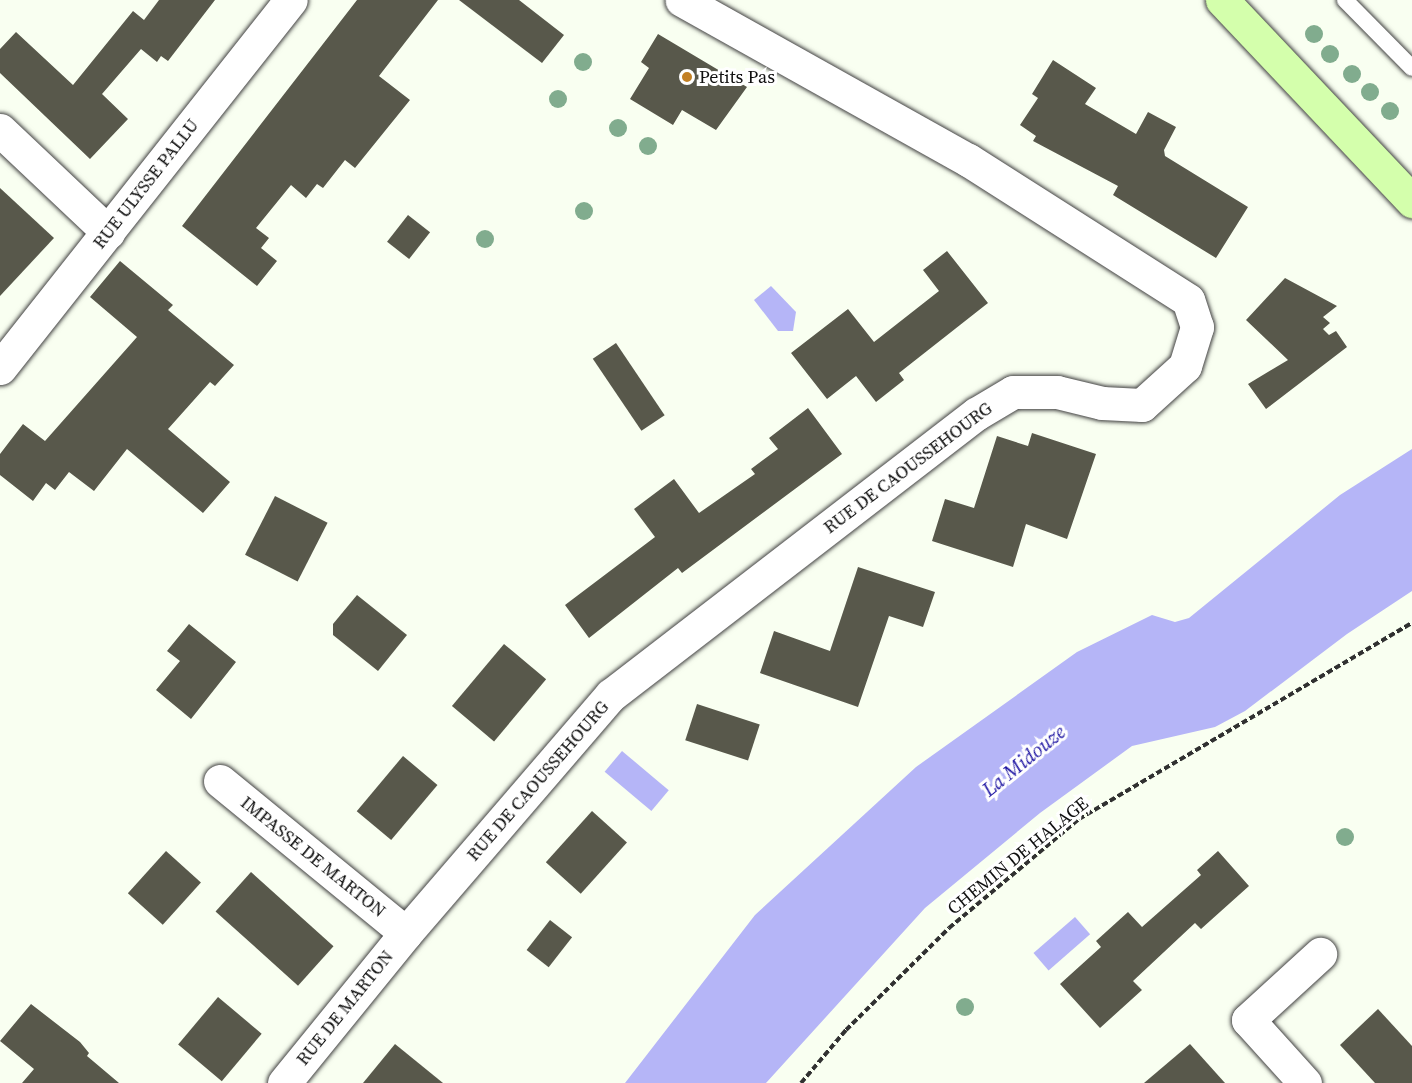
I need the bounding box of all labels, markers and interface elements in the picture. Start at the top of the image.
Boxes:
place label: Petits Pas [699,66,775,88]
marker: Petits Pas [680,70,694,84]
street label: RUE ULYSSE PALLU [89,115,203,253]
street label: RUE DE CAOUSSEHOURG [820,398,996,538]
street label: RUE DE CAOUSSEHOURG [462,696,614,866]
water label: La Midouze [978,720,1070,802]
street label: IMPASSE DE MARTON [236,792,390,922]
street label: CHEMIN DE HALAGE [943,793,1093,919]
street label: RUE DE MARTON [292,946,398,1070]

